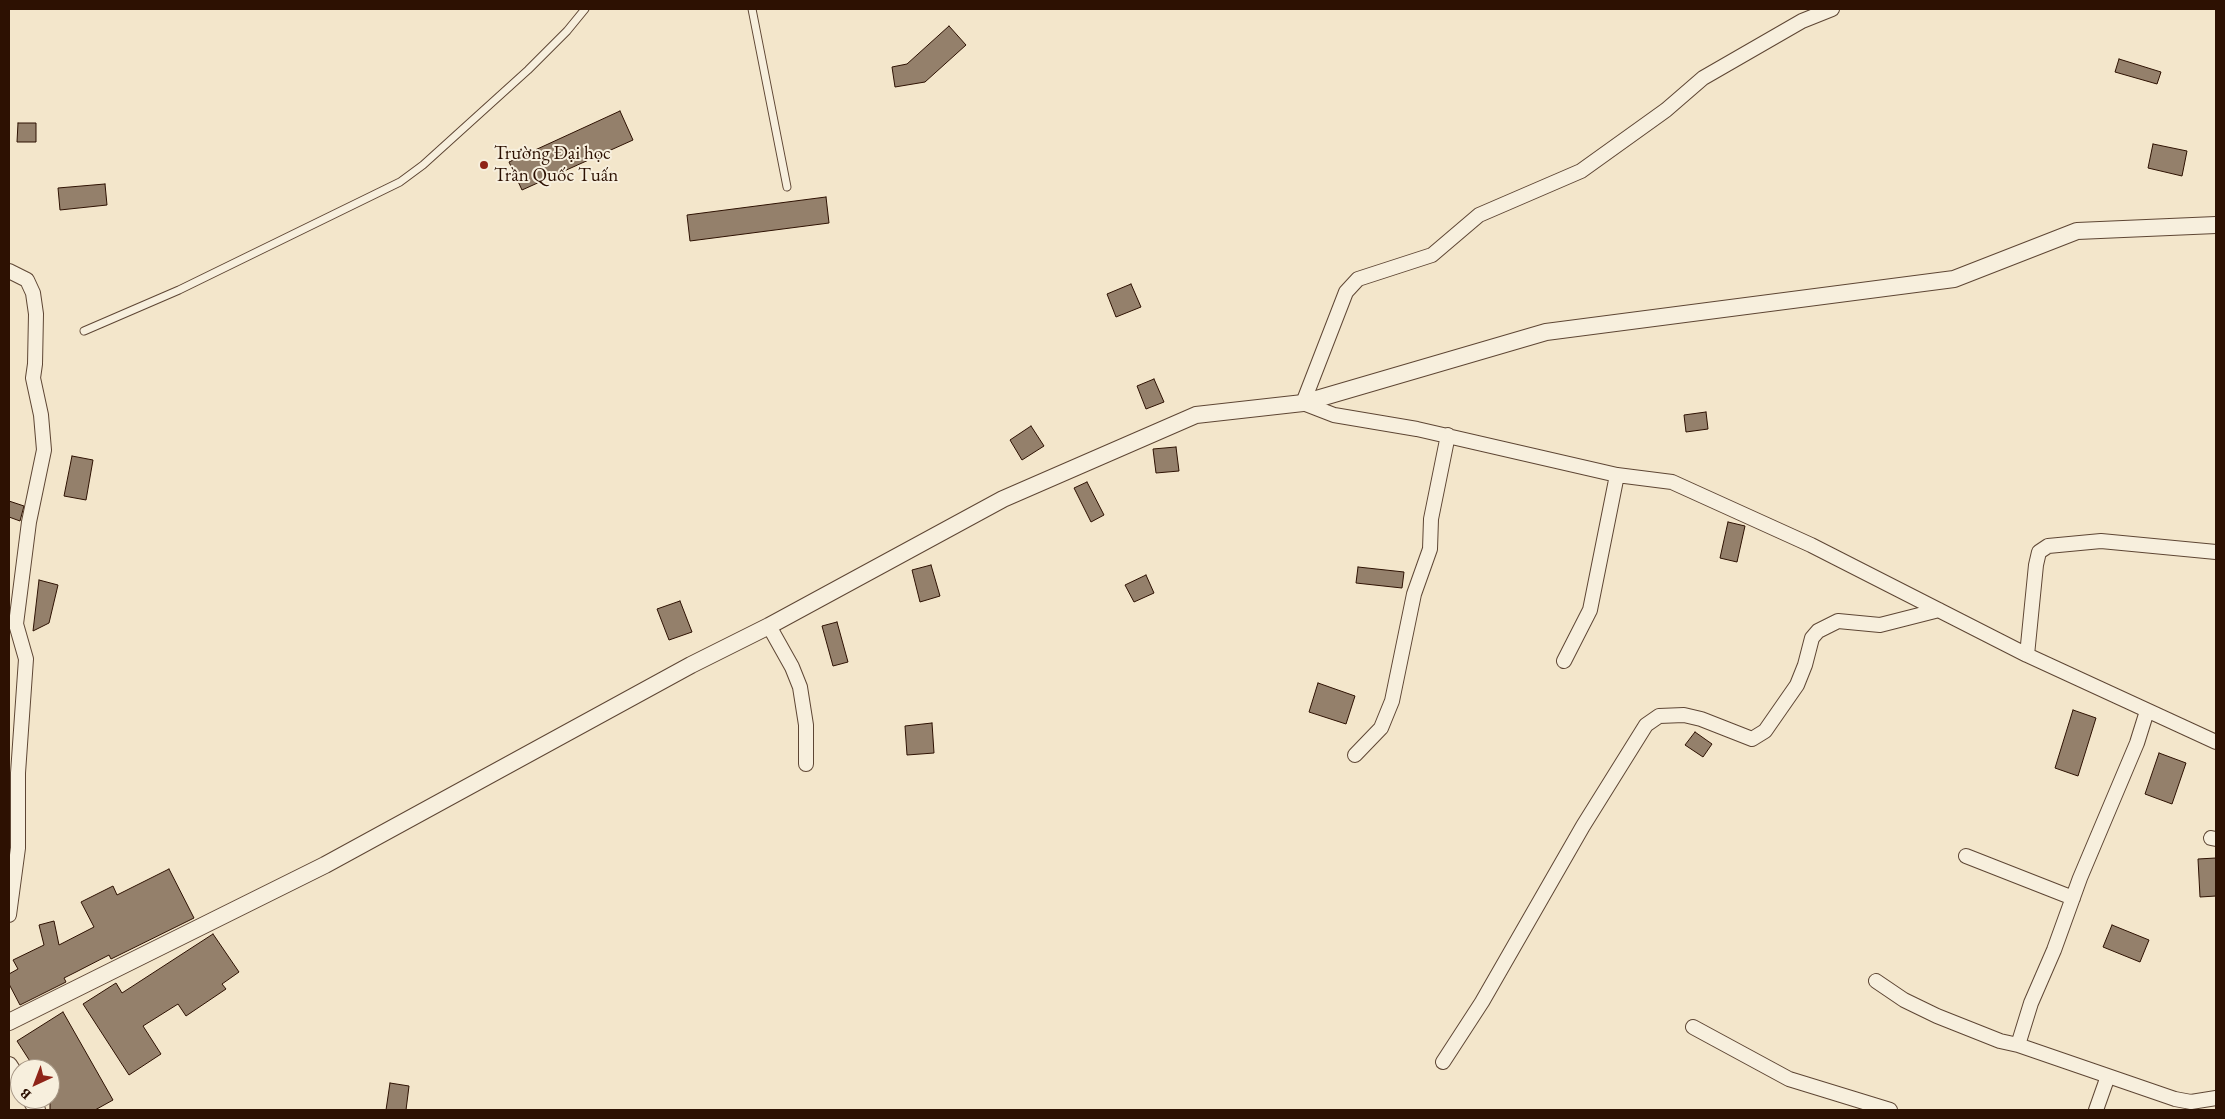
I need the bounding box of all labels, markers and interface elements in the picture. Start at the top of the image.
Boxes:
place label: Trường Đại học Trần Quốc Tuấn [494,143,618,187]
marker: Trường Đại học Trần Quốc Tuấn [478,159,490,171]
north arrow [10,1059,60,1109]
text: B [16,1085,35,1104]

